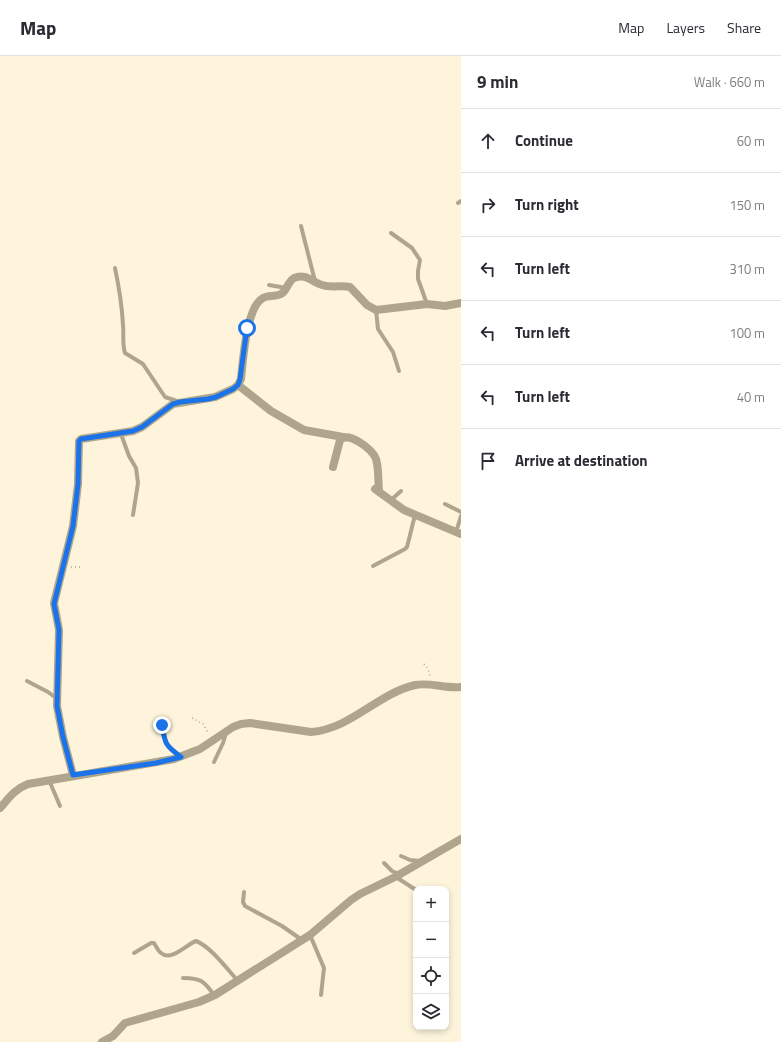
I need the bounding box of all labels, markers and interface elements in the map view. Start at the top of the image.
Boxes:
text: Map [20,13,56,42]
text: Map [618,17,644,38]
text: Layers [666,17,705,38]
text: Share [727,17,761,38]
text: 9 min [477,69,518,95]
text: Walk · 660 m [694,72,765,92]
text: Continue [515,129,573,152]
icon: ahead [477,130,499,152]
text: 60 m [737,131,765,151]
text: Turn right [515,193,579,216]
icon: right [477,194,499,216]
text: 150 m [729,195,765,215]
text: Turn left [515,257,570,280]
icon: left [477,258,499,280]
text: 310 m [729,259,765,279]
route start [238,319,256,337]
text: Turn left [515,321,570,344]
icon: left [477,322,499,344]
text: 100 m [729,323,765,343]
text: Turn left [515,385,570,408]
icon: left [477,386,499,408]
text: 40 m [737,387,765,407]
text: Arrive at destination [515,449,648,472]
icon: arrive [477,450,499,472]
route end [153,716,171,734]
map controls [413,886,449,1030]
button: + [413,886,449,922]
button: − [413,922,449,958]
button: locate [413,958,449,994]
button: layers [413,994,449,1030]

